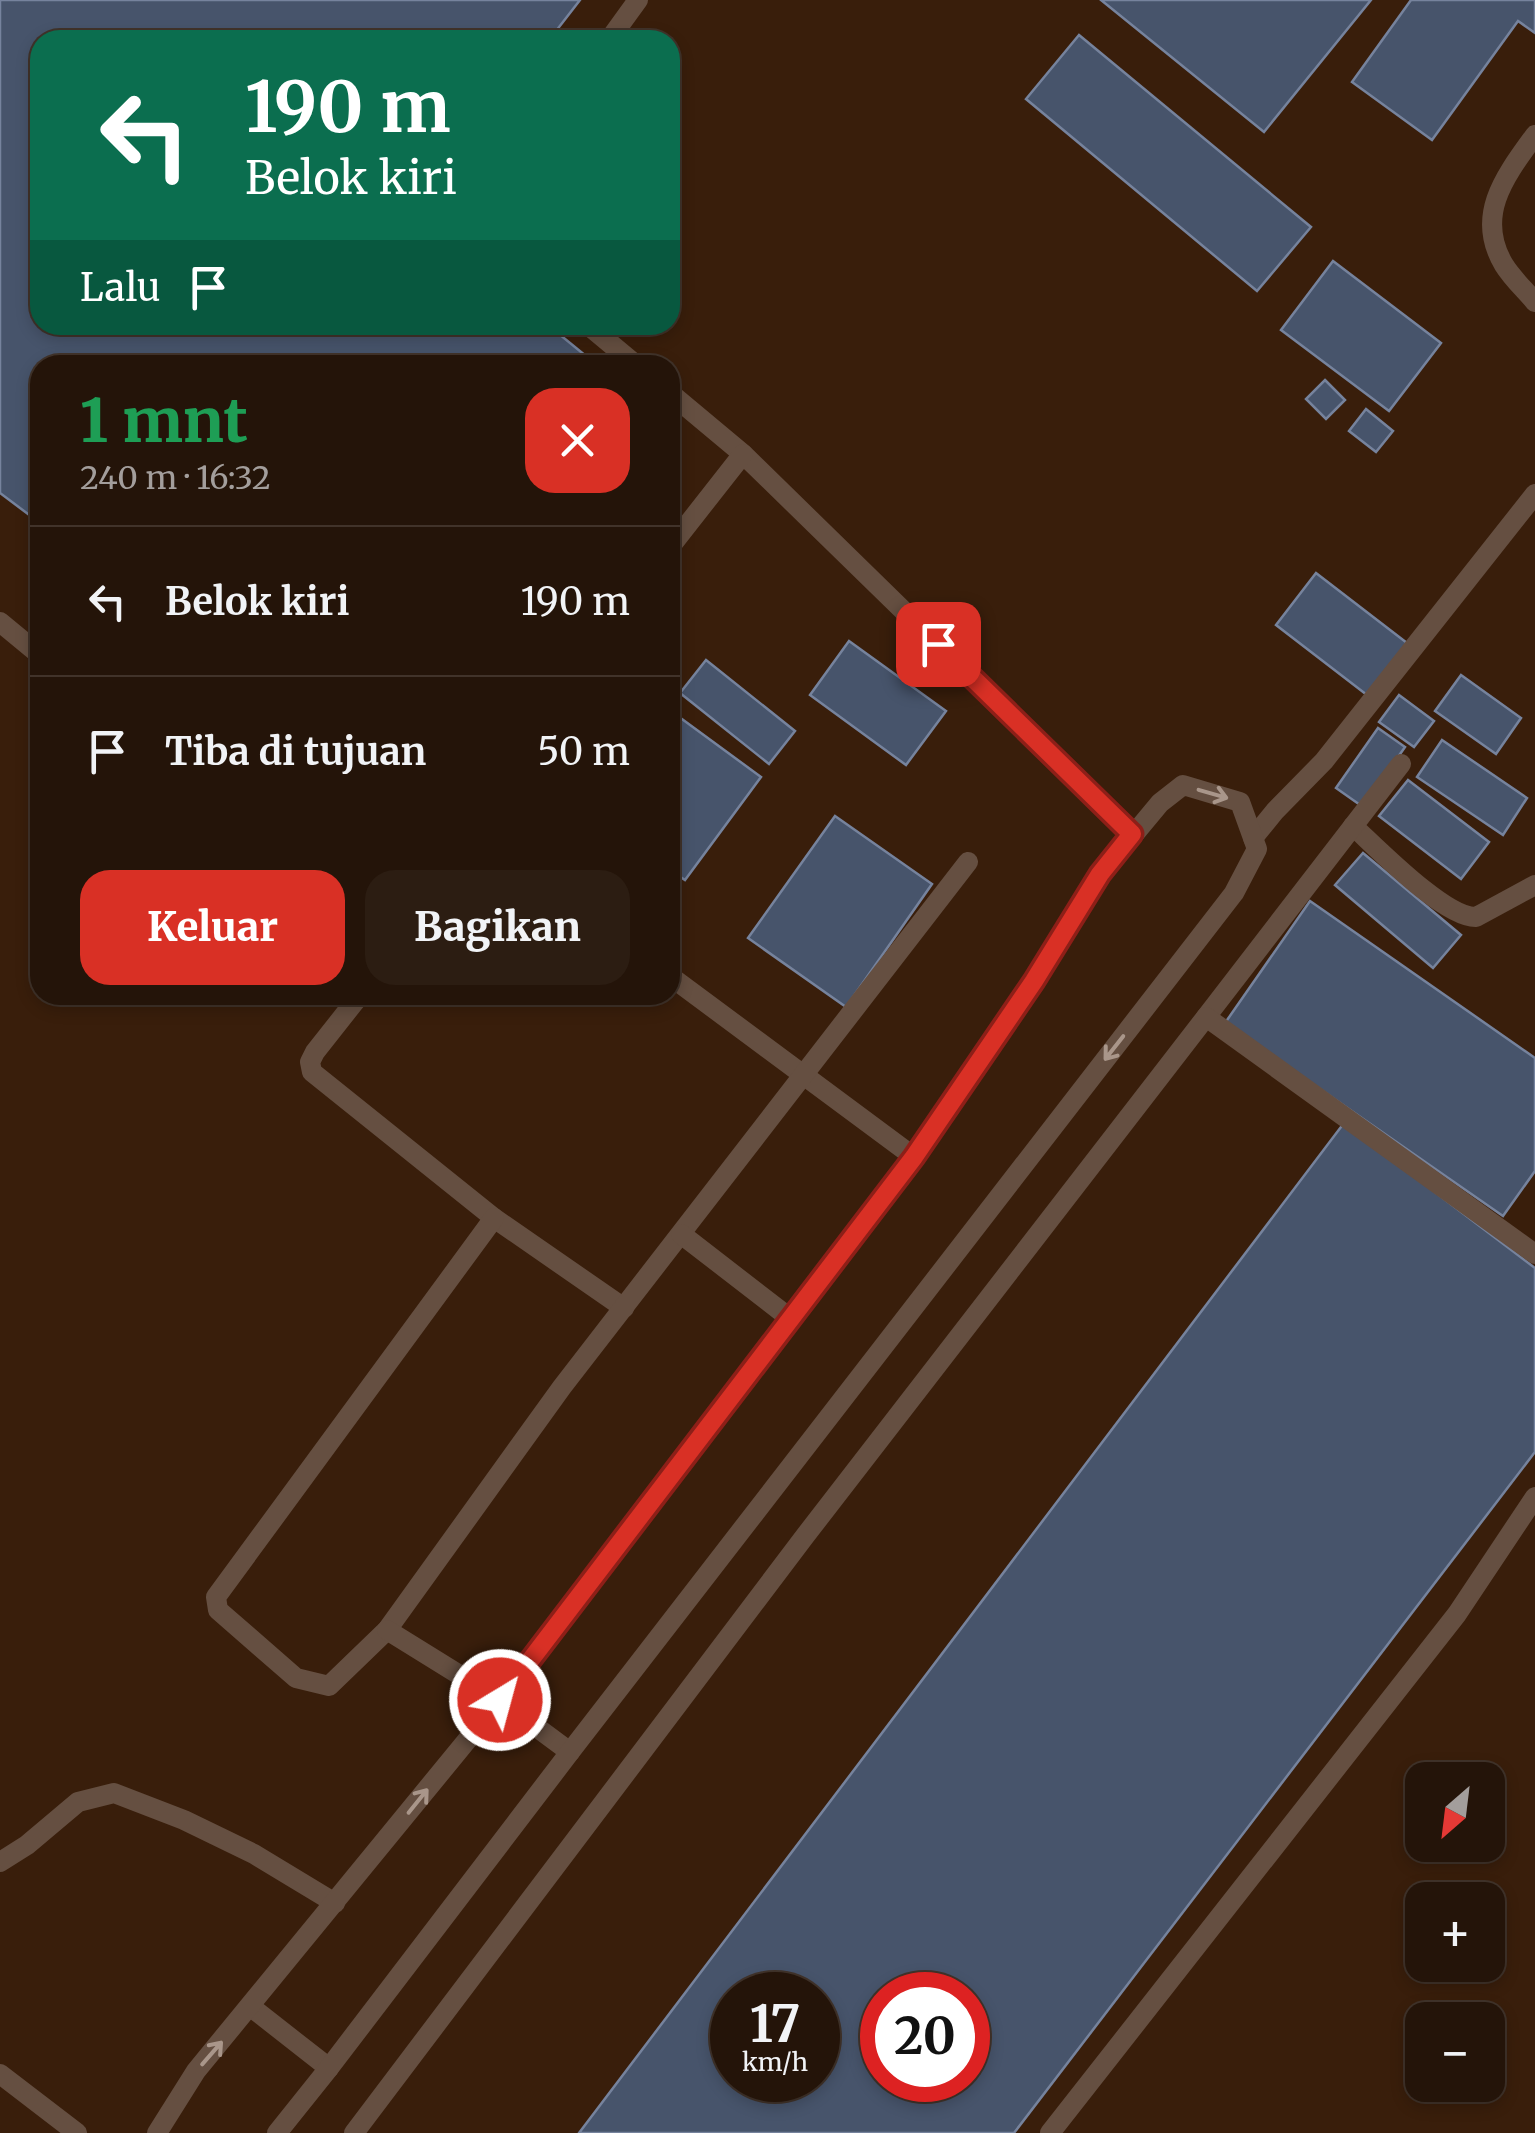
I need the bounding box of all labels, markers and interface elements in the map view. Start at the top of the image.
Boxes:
text: 190 m [245,63,451,151]
icon: left [80,70,210,200]
text: Belok kiri [245,150,457,206]
icon: arrive [181,260,236,315]
text: Lalu [80,264,161,311]
text: 1 mnt [80,383,248,458]
button: close [525,388,630,493]
text: 240 m · 16:32 [80,458,271,498]
icon: left [80,574,135,629]
text: Belok kiri [165,578,349,625]
text: 190 m [520,578,630,625]
pin [896,602,981,687]
icon: arrive [911,617,966,672]
icon: arrive [80,724,135,779]
text: Tiba di tujuan [165,728,426,775]
text: 50 m [537,728,630,775]
one-way arrow [1196,786,1228,804]
button: Keluar [80,870,345,985]
button: Bagikan [365,870,630,985]
one-way arrow [1104,1034,1125,1061]
position arrow [448,1648,552,1752]
north arrow [1405,1762,1505,1862]
map controls [1405,1762,1505,2102]
one-way arrow [407,1789,429,1815]
button: + [1405,1882,1505,1982]
speed limit sign: 20 [860,1972,990,2102]
text: 17 [750,1993,800,2056]
button: − [1405,2002,1505,2102]
one-way arrow [201,2040,223,2066]
text: km/h [742,2046,808,2078]

